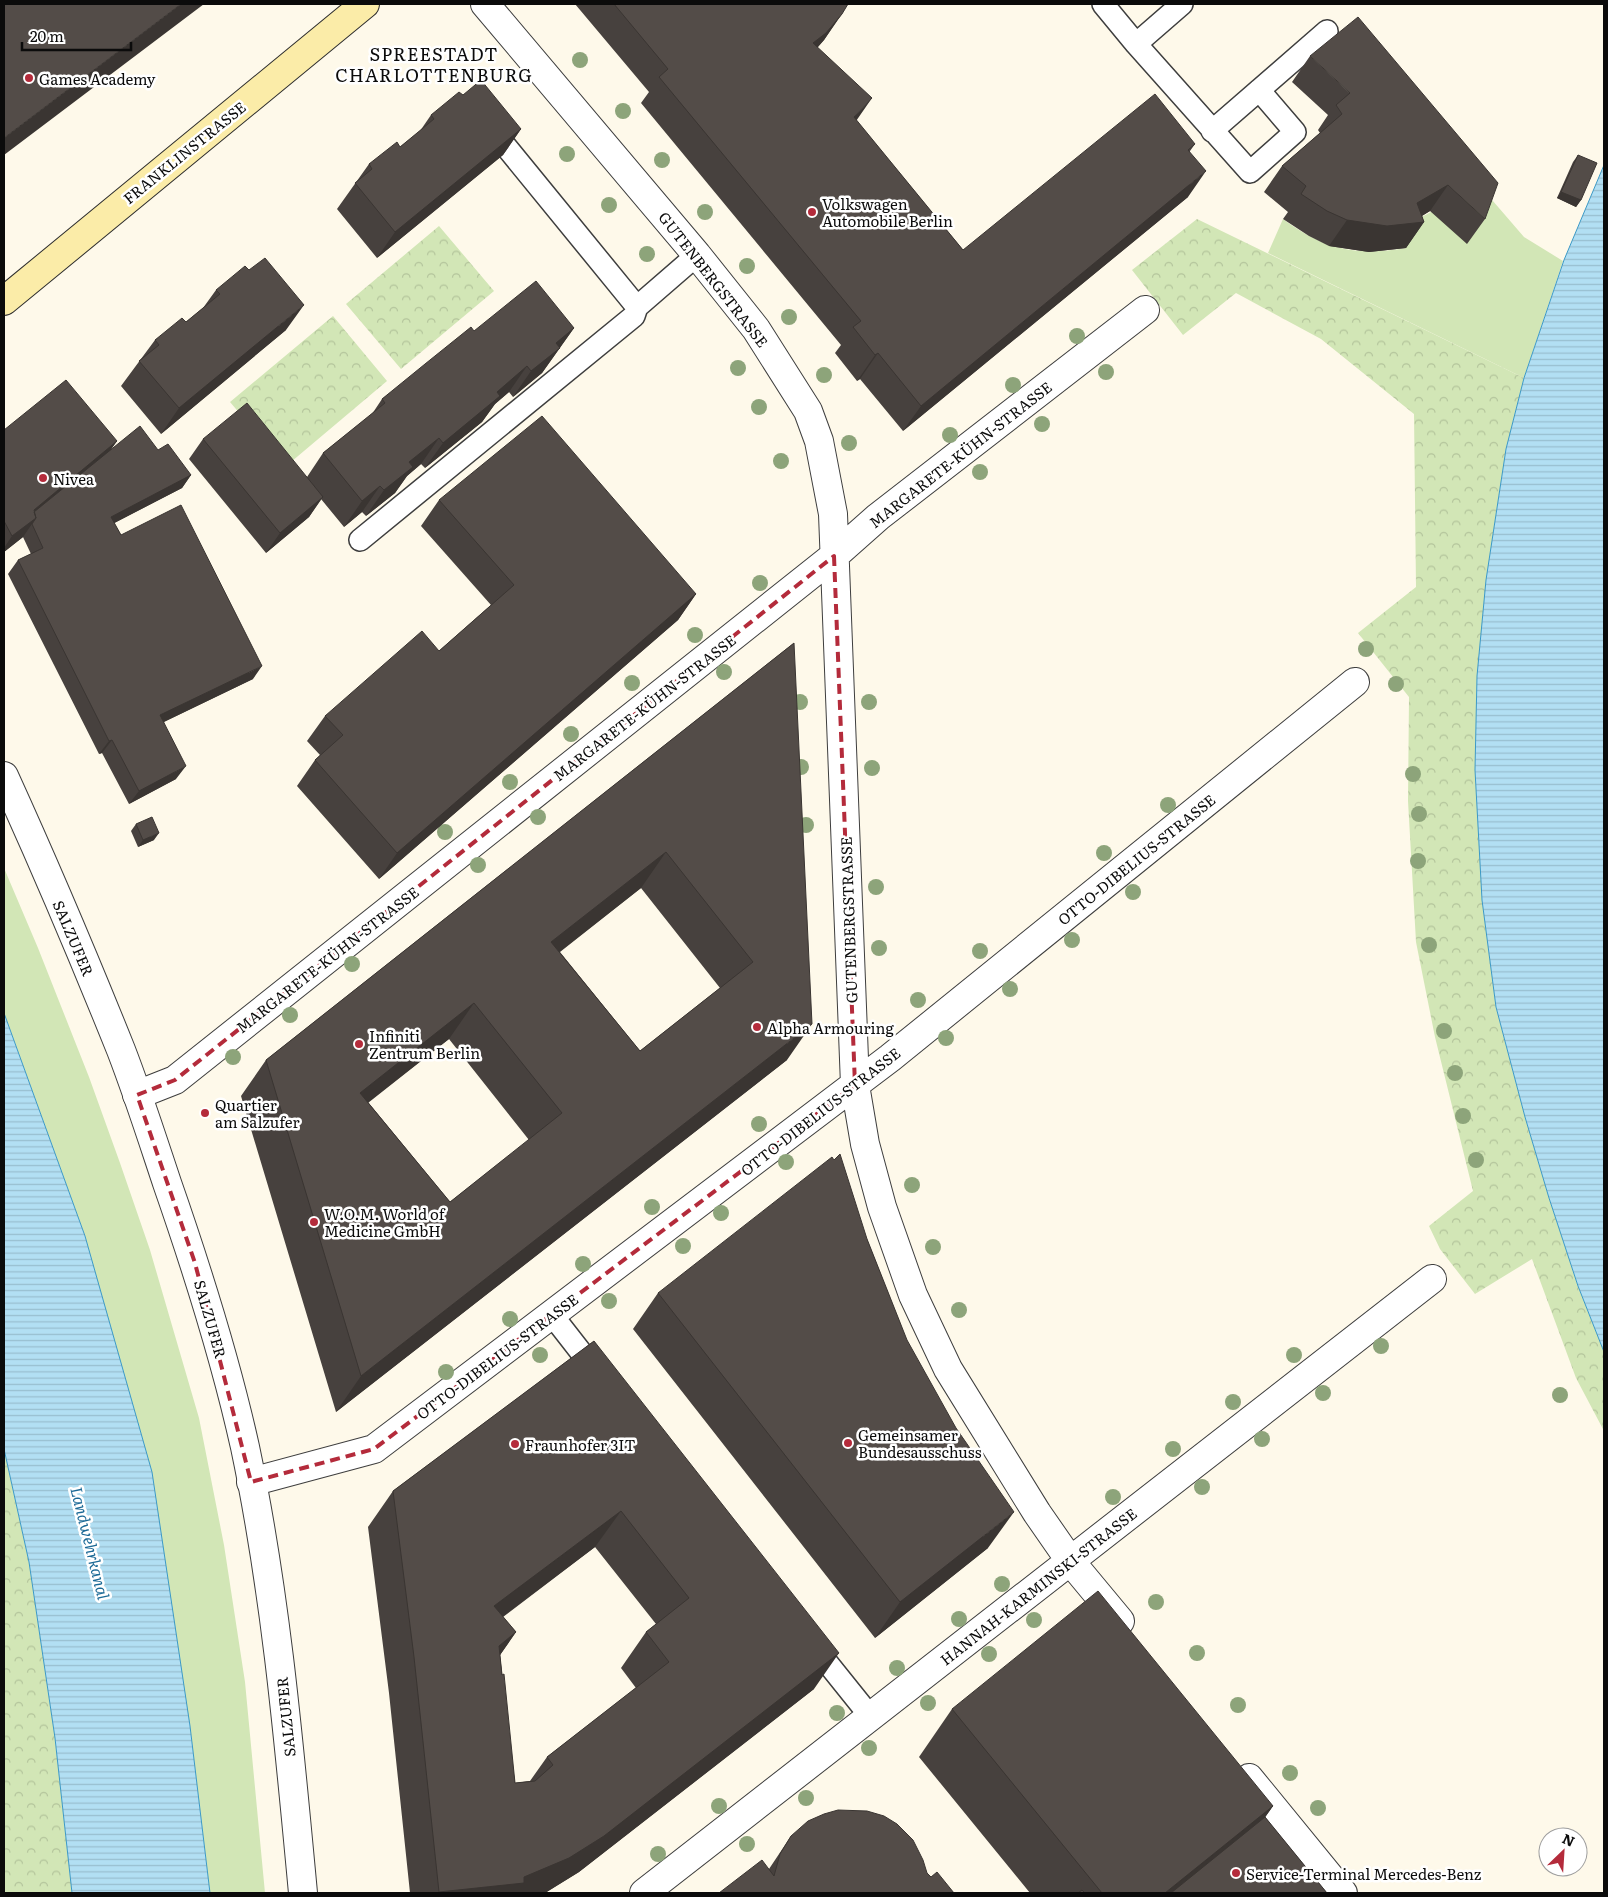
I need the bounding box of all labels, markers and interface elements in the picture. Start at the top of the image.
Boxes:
scale bar [22,20,131,52]
text: 20 m [30,24,64,47]
district label: SPREESTADT CHARLOTTENBURG [335,40,533,88]
place label: Games Academy [39,67,156,90]
marker: Games Academy [23,72,35,84]
street label: FRANKLINSTRASSE [118,95,250,209]
place label: Volkswagen Automobile Berlin [822,192,953,232]
street label: GUTENBERGSTRASSE [654,206,774,352]
marker: Volkswagen Automobile Berlin [806,206,818,218]
street label: MARGARETE-KÜHN-STRASSE [864,375,1056,533]
place label: Nivea [53,467,95,490]
marker: Nivea [37,472,49,484]
street label: MARGARETE-KÜHN-STRASSE [548,628,740,786]
street label: OTTO-DIBELIUS-STRASSE [1052,788,1220,930]
street label: GUTENBERGSTRASSE [834,836,862,1004]
street label: MARGARETE-KÜHN-STRASSE [231,880,423,1038]
street label: SALZUFER [48,896,100,980]
place label: Alpha Armouring [767,1016,895,1039]
marker: Alpha Armouring [751,1021,763,1033]
place label: Infiniti Zentrum Berlin [369,1024,480,1064]
marker: Infiniti Zentrum Berlin [353,1038,365,1050]
street label: OTTO-DIBELIUS-STRASSE [735,1041,905,1181]
place label: Quartier am Salzufer [215,1093,300,1133]
marker: Quartier am Salzufer [199,1107,211,1119]
place label: W.O.M. World of Medicine GmbH [324,1202,446,1242]
marker: W.O.M. World of Medicine GmbH [308,1216,320,1228]
street label: SALZUFER [189,1277,233,1361]
street label: OTTO-DIBELIUS-STRASSE [411,1287,583,1425]
place label: Gemeinsamer Bundesausschuss [858,1423,982,1463]
place label: Fraunhofer 3IT [525,1433,636,1456]
marker: Gemeinsamer Bundesausschuss [842,1437,854,1449]
marker: Fraunhofer 3IT [509,1438,521,1450]
water label: Landwehrkanal [65,1484,117,1602]
street label: HANNAH-KARMINSKI-STRASSE [935,1502,1141,1670]
street label: SALZUFER [269,1676,301,1758]
north arrow [1538,1827,1588,1877]
text: N [1559,1828,1579,1851]
place label: Service-Terminal Mercedes-Benz [1246,1862,1481,1885]
marker: Service-Terminal Mercedes-Benz [1230,1867,1242,1879]

